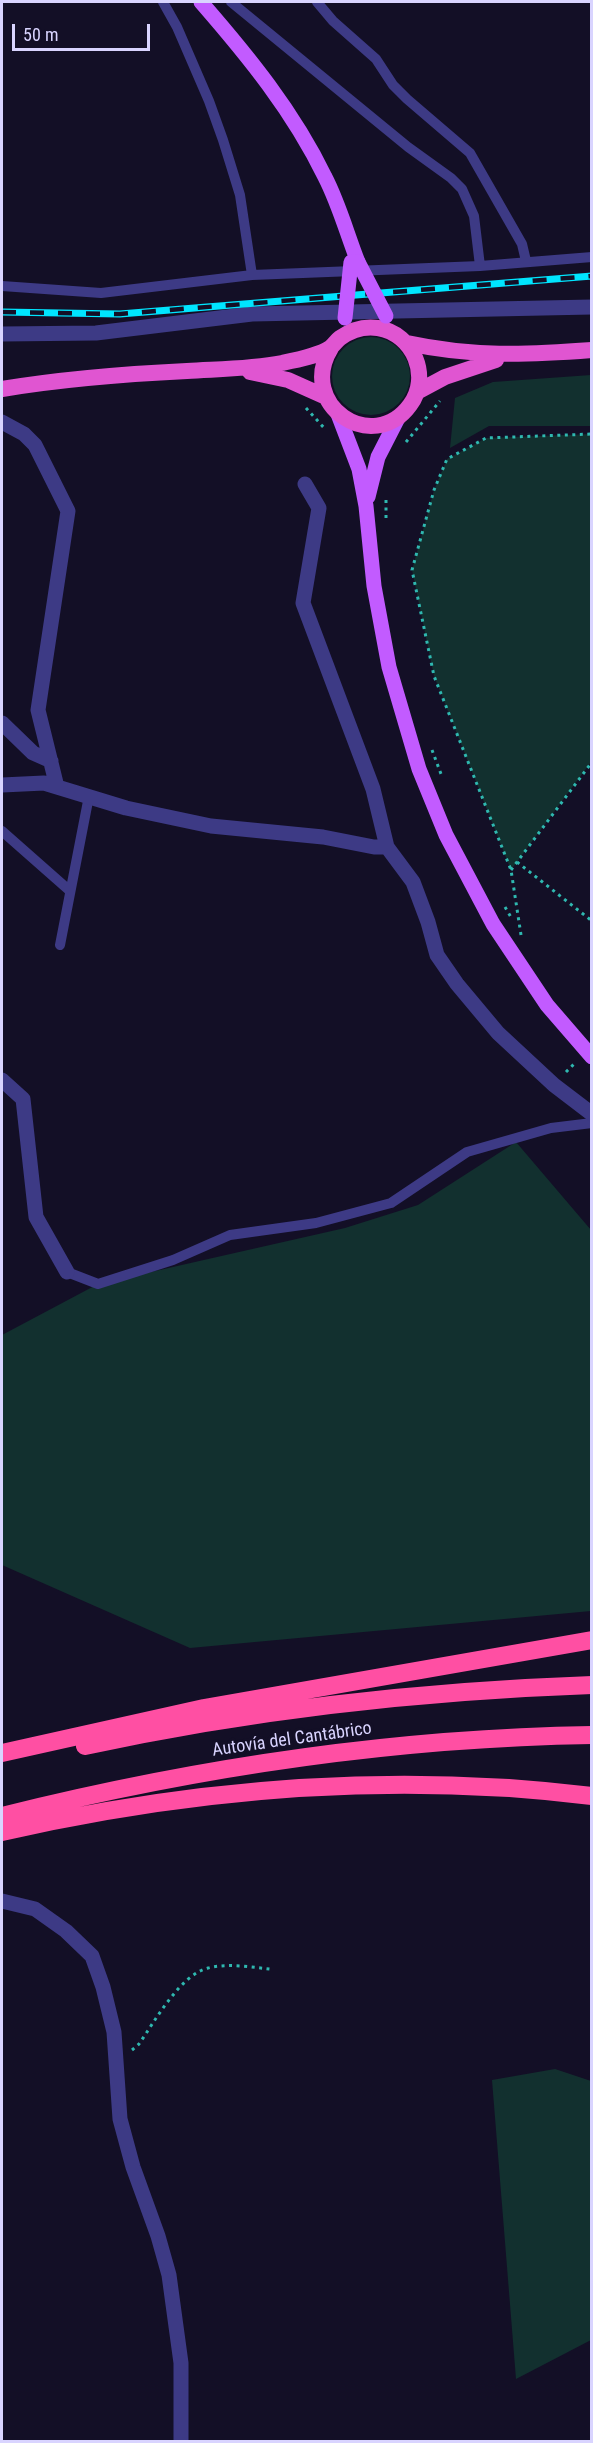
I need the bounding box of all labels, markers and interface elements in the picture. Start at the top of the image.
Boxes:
scale bar [15,12,153,50]
text: 50 m [23,24,58,45]
street label: Autovía del Cantábrico [211,1718,373,1762]

